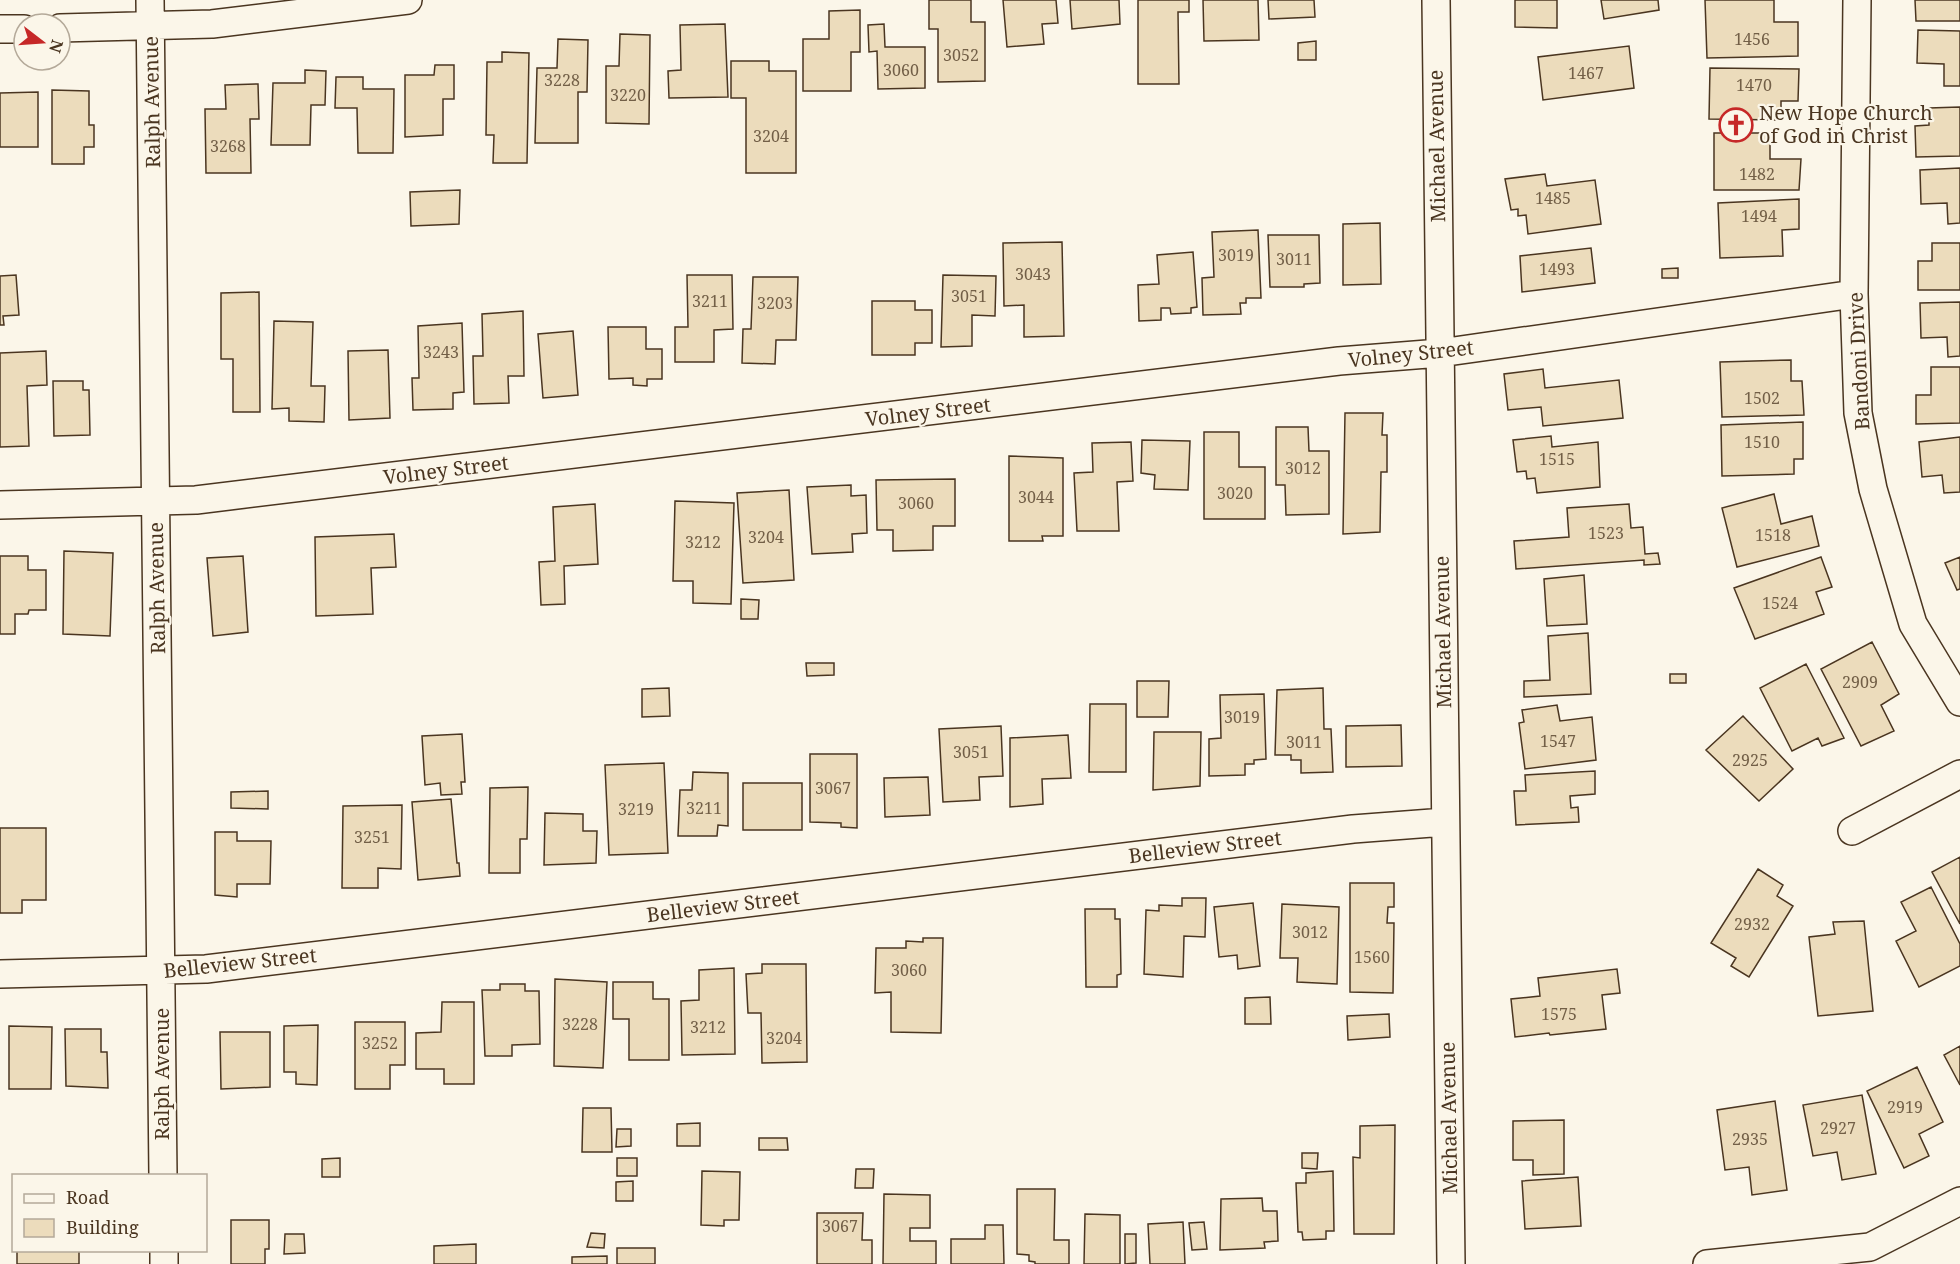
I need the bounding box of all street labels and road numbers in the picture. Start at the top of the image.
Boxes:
street label: Ralph Avenue [137,36,166,168]
street label: Michael Avenue [1422,70,1451,223]
street label: Bandoni Drive [1841,291,1876,431]
street label: Volney Street [1347,333,1475,374]
street label: Volney Street [864,390,992,433]
street label: Volney Street [382,448,510,491]
street label: Ralph Avenue [142,522,171,654]
street label: Michael Avenue [1428,556,1457,709]
street label: Belleview Street [1127,824,1283,869]
street label: Belleview Street [645,883,801,928]
street label: Belleview Street [162,941,318,984]
street label: Ralph Avenue [148,1008,175,1140]
street label: Michael Avenue [1434,1042,1463,1195]

